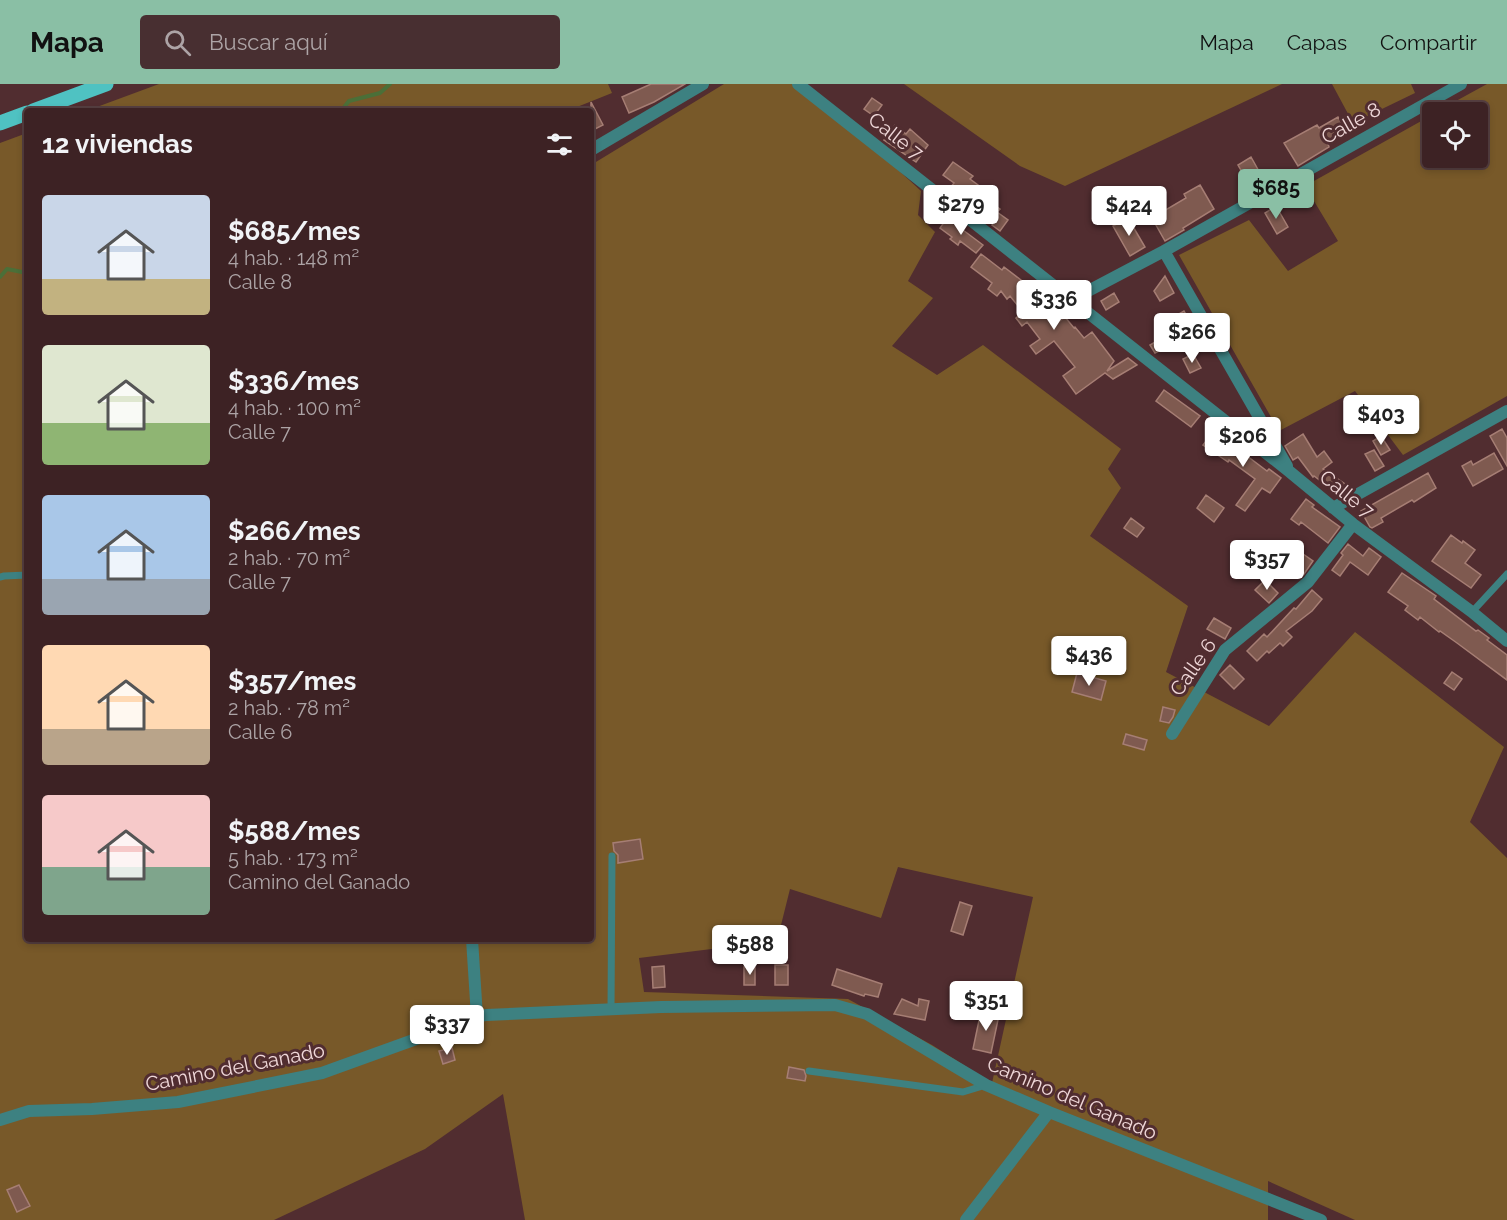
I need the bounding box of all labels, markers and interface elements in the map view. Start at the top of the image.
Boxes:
search box [140,15,560,69]
text: Mapa [30,26,104,59]
icon: search [161,26,194,59]
text: Buscar aquí [209,29,328,55]
text: Mapa [1199,30,1254,55]
text: Capas [1287,30,1347,55]
text: Compartir [1380,30,1477,55]
street label: Calle 8 [1317,97,1385,149]
map controls [1422,102,1488,168]
button: locate [1422,102,1488,168]
street label: Calle 7 [864,107,928,165]
icon: filters [543,128,576,161]
text: 12 viviendas [42,129,193,159]
pin: $685 [1240,169,1312,220]
text: $685 [1252,176,1300,200]
pin: $279 [925,185,997,236]
pin: $424 [1093,186,1165,237]
text: $279 [938,192,984,216]
text: $424 [1106,193,1152,217]
text: $685/mes [228,216,360,246]
icon: home [90,219,162,291]
text: 4 hab. · 148 m² [228,246,359,270]
text: Calle 8 [228,270,292,294]
pin: $336 [1018,280,1090,331]
text: $336 [1030,287,1078,311]
pin: $266 [1156,313,1228,364]
text: $266 [1168,320,1216,344]
text: $336/mes [228,366,359,396]
icon: home [90,369,162,441]
pin: $403 [1345,395,1417,446]
text: 4 hab. · 100 m² [228,396,361,420]
text: $403 [1357,402,1405,426]
pin: $206 [1207,417,1279,468]
text: Calle 7 [228,420,291,444]
text: $206 [1219,424,1267,448]
street label: Calle 7 [1315,465,1379,523]
text: $266/mes [228,516,361,546]
icon: home [90,519,162,591]
pin: $357 [1231,540,1303,591]
text: 2 hab. · 70 m² [228,546,350,570]
text: $357 [1244,547,1290,571]
text: Calle 7 [228,570,291,594]
street label: Calle 6 [1165,634,1221,700]
pin: $436 [1053,636,1125,687]
text: $436 [1065,643,1113,667]
text: $357/mes [228,666,356,696]
icon: home [90,669,162,741]
text: 2 hab. · 78 m² [228,696,350,720]
text: Calle 6 [228,720,292,744]
text: $588/mes [228,816,360,846]
icon: home [90,819,162,891]
text: 5 hab. · 173 m² [228,846,358,870]
text: Camino del Ganado [228,870,410,894]
pin: $588 [714,925,786,976]
text: $588 [726,932,774,956]
pin: $351 [950,981,1022,1032]
text: $351 [964,988,1008,1012]
pin: $337 [411,1005,483,1056]
text: $337 [424,1012,470,1036]
street label: Camino del Ganado [143,1038,327,1096]
street label: Camino del Ganado [983,1051,1161,1145]

